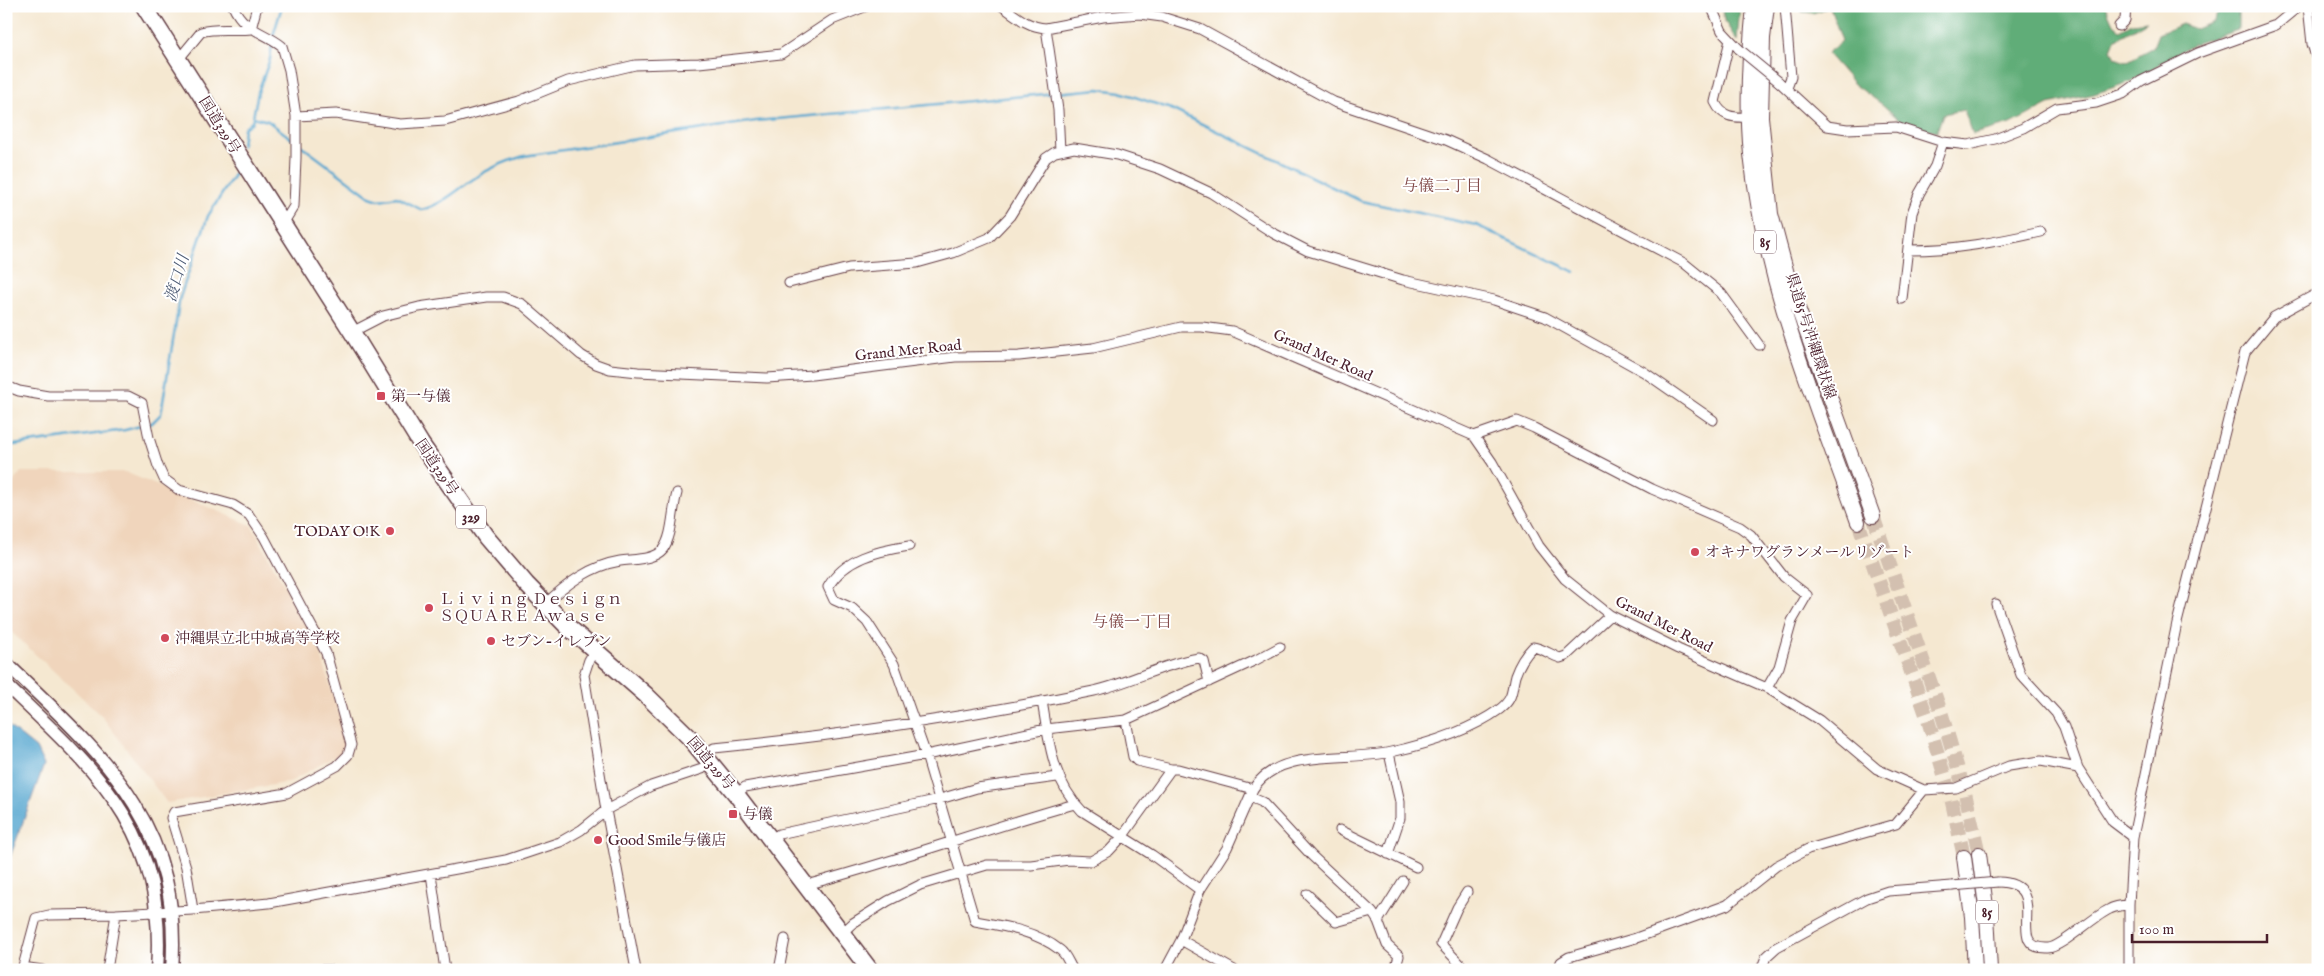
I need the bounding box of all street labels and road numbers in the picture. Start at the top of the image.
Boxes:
street label: 国道329号 [195,93,245,158]
road number: 85 [1754,230,1776,253]
street label: 県道85号沖縄環状線 [1781,271,1840,402]
street label: Grand Mer Road [1270,325,1376,386]
street label: Grand Mer Road [854,335,963,366]
street label: 国道329号 [411,435,462,499]
road number: 329 [456,506,486,528]
street label: Grand Mer Road [1612,592,1717,658]
street label: 国道329号 [683,733,739,794]
road number: 85 [1976,900,1998,924]

